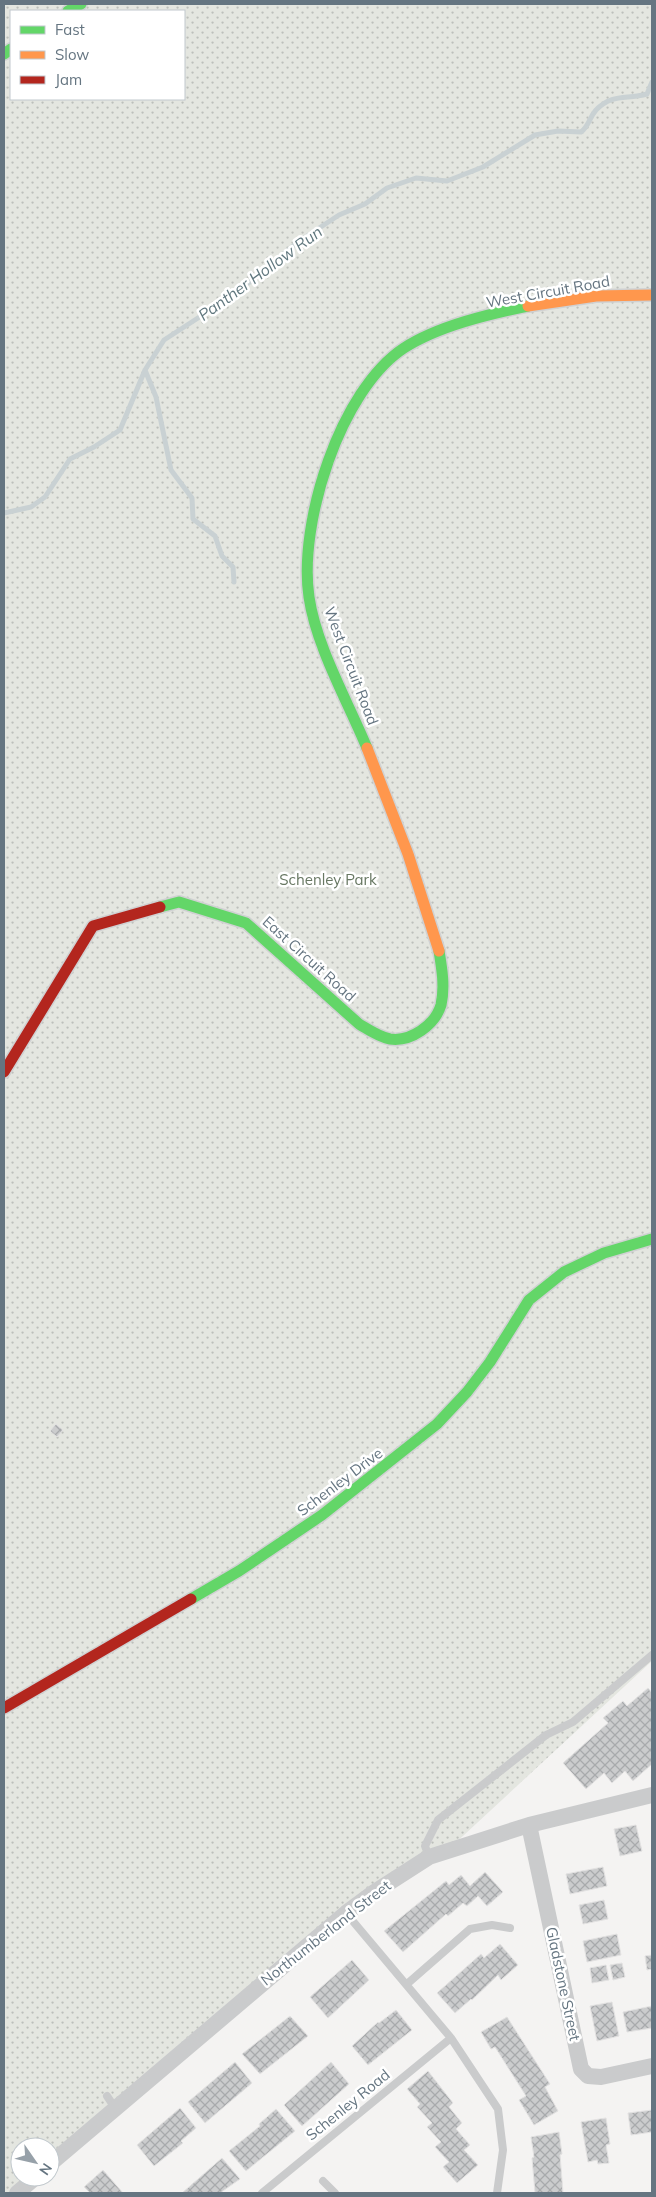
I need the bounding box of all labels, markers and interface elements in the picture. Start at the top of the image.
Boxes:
legend [10,10,185,100]
text: Fast [55,20,85,39]
text: Slow [55,45,89,64]
text: Jam [55,70,82,89]
water label: Panther Hollow Run [194,221,326,325]
street label: West Circuit Road [485,271,611,312]
street label: West Circuit Road [320,604,383,728]
park label: Schenley Park [279,870,377,889]
street label: East Circuit Road [259,912,360,1006]
street label: Schenley Drive [293,1443,386,1520]
street label: Northumberland Street [257,1876,395,1989]
street label: Gladstone Street [542,1925,585,2043]
street label: Schenley Road [302,2065,394,2144]
north arrow [10,2137,60,2187]
text: N [35,2160,56,2179]

